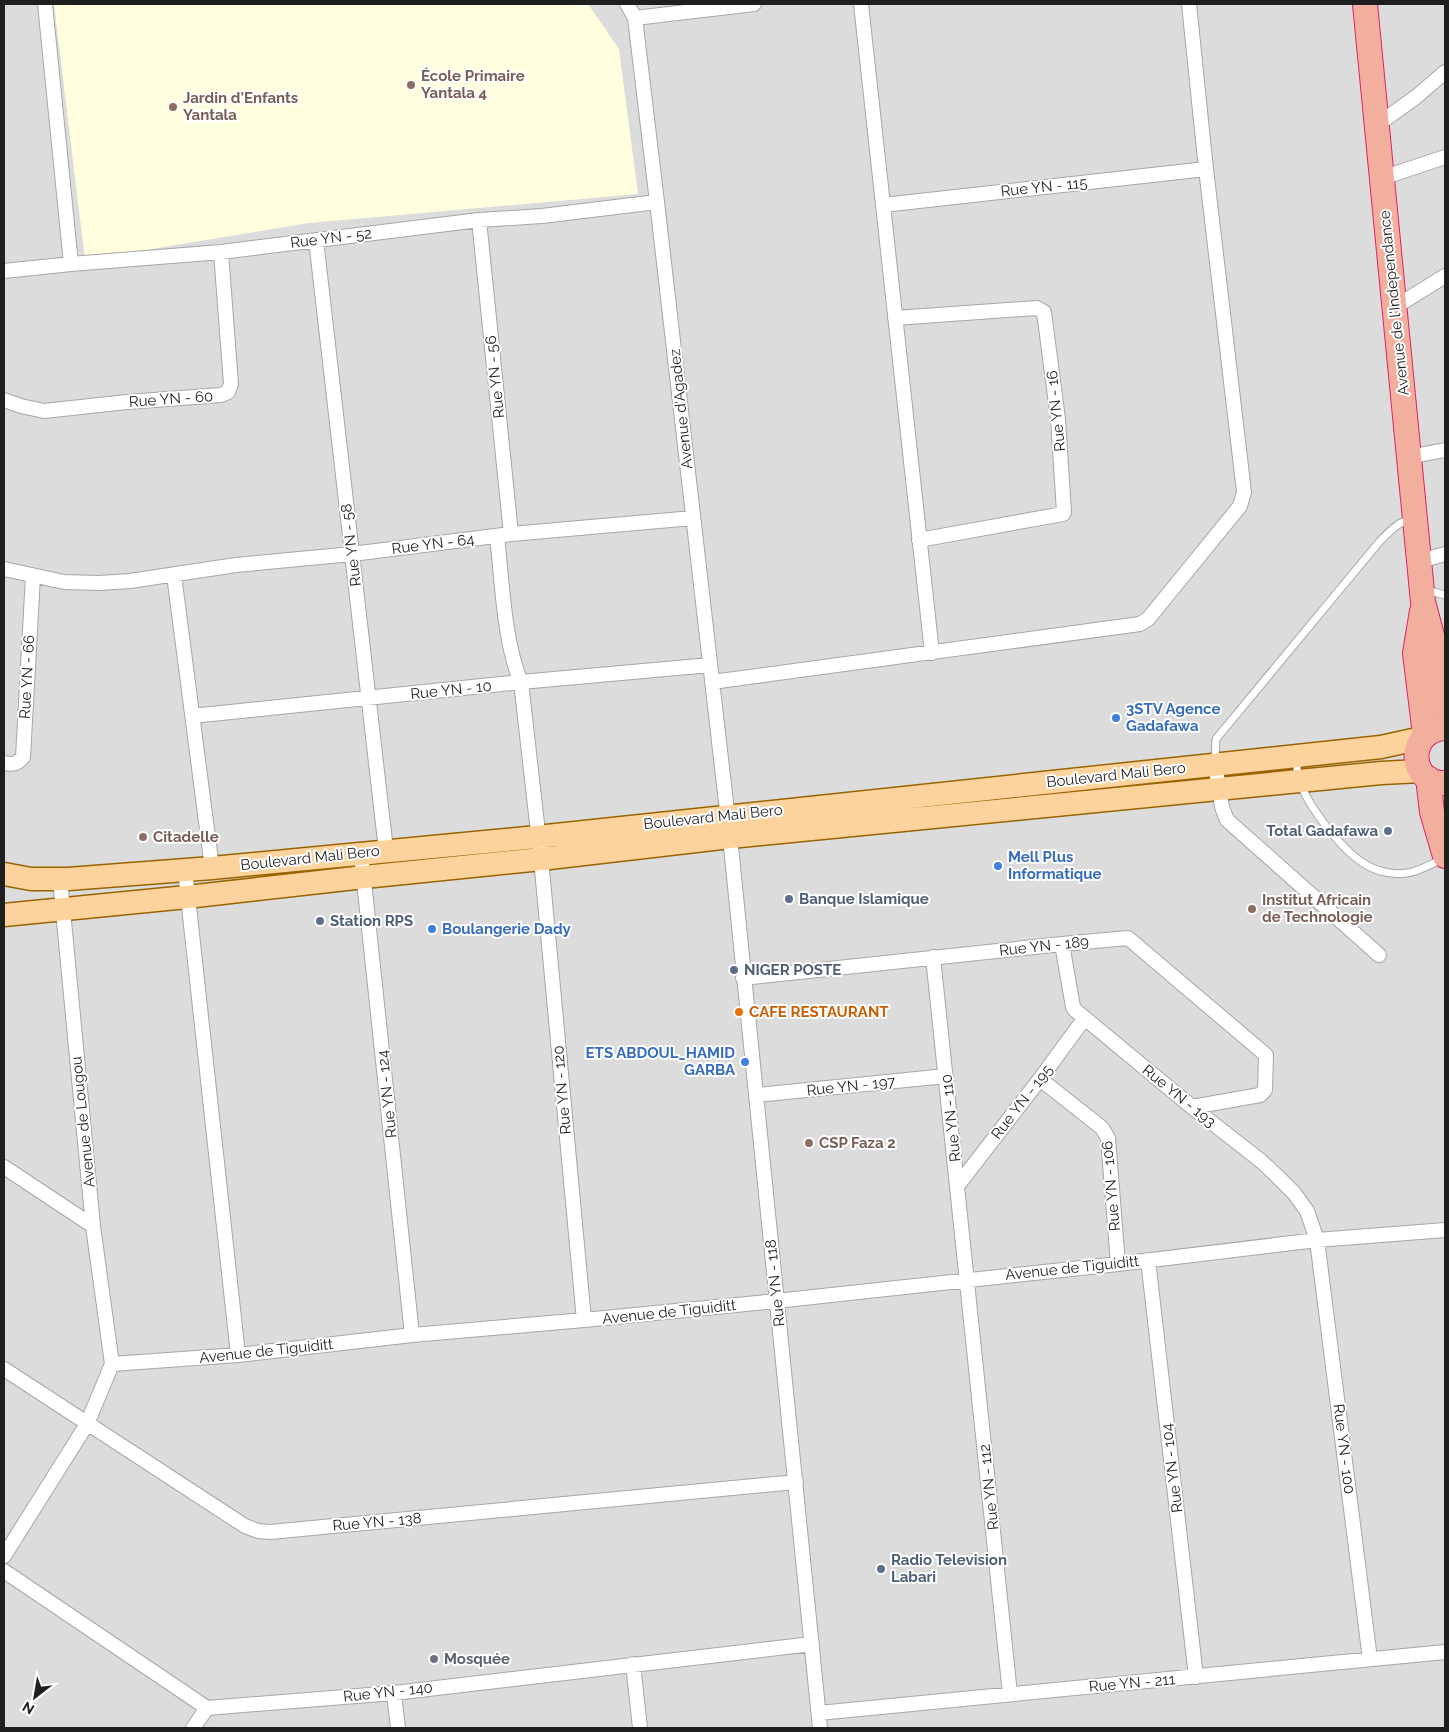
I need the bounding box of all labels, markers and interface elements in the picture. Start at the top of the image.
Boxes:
place label: École Primaire Yantala 4 [421,67,525,102]
marker: École Primaire Yantala 4 [405,79,417,91]
place label: Jardin d'Enfants Yantala [183,89,298,124]
marker: Jardin d'Enfants Yantala [167,101,179,113]
street label: Rue YN - 115 [1000,174,1088,200]
street label: Avenue de l'Independance [1375,209,1413,396]
street label: Rue YN - 52 [289,224,373,252]
street label: Rue YN - 56 [482,335,508,419]
street label: Avenue d'Agadez [666,348,696,470]
street label: Rue YN - 16 [1043,370,1069,452]
street label: Rue YN - 60 [128,387,214,411]
street label: Rue YN - 58 [337,503,365,587]
street label: Rue YN - 64 [391,530,475,558]
street label: Rue YN - 66 [16,635,38,719]
street label: Rue YN - 10 [409,677,493,703]
place label: 3STV Agence Gadafawa [1126,700,1220,735]
marker: 3STV Agence Gadafawa [1110,712,1122,724]
street label: Boulevard Mali Bero [1046,759,1187,791]
street label: Boulevard Mali Bero [643,801,784,833]
place label: Total Gadafawa [1266,822,1378,840]
marker: Total Gadafawa [1382,825,1394,837]
place label: Citadelle [153,828,219,846]
marker: Citadelle [137,831,149,843]
street label: Boulevard Mali Bero [240,842,381,874]
place label: Mell Plus Informatique [1008,848,1102,883]
marker: Mell Plus Informatique [992,860,1004,872]
place label: Banque Islamique [799,890,929,908]
place label: Institut Africain de Technologie [1262,891,1372,926]
marker: Banque Islamique [783,893,795,905]
marker: Institut Africain de Technologie [1246,903,1258,915]
place label: Station RPS [330,912,413,930]
marker: Station RPS [314,915,326,927]
place label: Boulangerie Dady [442,920,572,938]
marker: Boulangerie Dady [426,923,438,935]
street label: Rue YN - 189 [998,932,1090,960]
place label: NIGER POSTE [744,961,841,979]
marker: NIGER POSTE [728,964,740,976]
place label: CAFE RESTAURANT [749,1003,889,1021]
marker: CAFE RESTAURANT [733,1006,745,1018]
place label: ETS ABDOUL_HAMID GARBA [586,1044,736,1079]
street label: Rue YN - 120 [549,1045,575,1135]
street label: Rue YN - 124 [373,1049,401,1139]
street label: Avenue de Lougou [67,1055,99,1189]
marker: ETS ABDOUL_HAMID GARBA [739,1056,751,1068]
street label: Rue YN - 195 [987,1061,1057,1143]
street label: Rue YN - 193 [1139,1061,1219,1131]
street label: Rue YN - 197 [806,1072,896,1100]
street label: Rue YN - 110 [937,1073,965,1163]
place label: CSP Faza 2 [819,1134,896,1152]
marker: CSP Faza 2 [803,1137,815,1149]
street label: Rue YN - 106 [1098,1140,1124,1232]
street label: Rue YN - 118 [761,1238,789,1328]
street label: Avenue de Tiguiditt [1004,1252,1140,1284]
street label: Avenue de Tiguiditt [601,1296,737,1328]
street label: Avenue de Tiguiditt [198,1335,334,1367]
street label: Rue YN - 100 [1330,1403,1358,1495]
street label: Rue YN - 104 [1158,1422,1186,1514]
street label: Rue YN - 112 [976,1443,1002,1531]
street label: Rue YN - 138 [332,1509,422,1535]
place label: Radio Television Labari [891,1551,1007,1586]
marker: Radio Television Labari [875,1563,887,1575]
place label: Mosquée [444,1650,510,1668]
marker: Mosquée [428,1653,440,1665]
street label: Rue YN - 211 [1088,1670,1177,1696]
north arrow [10,1672,60,1722]
street label: Rue YN - 140 [342,1678,434,1706]
text: N [20,1699,37,1718]

